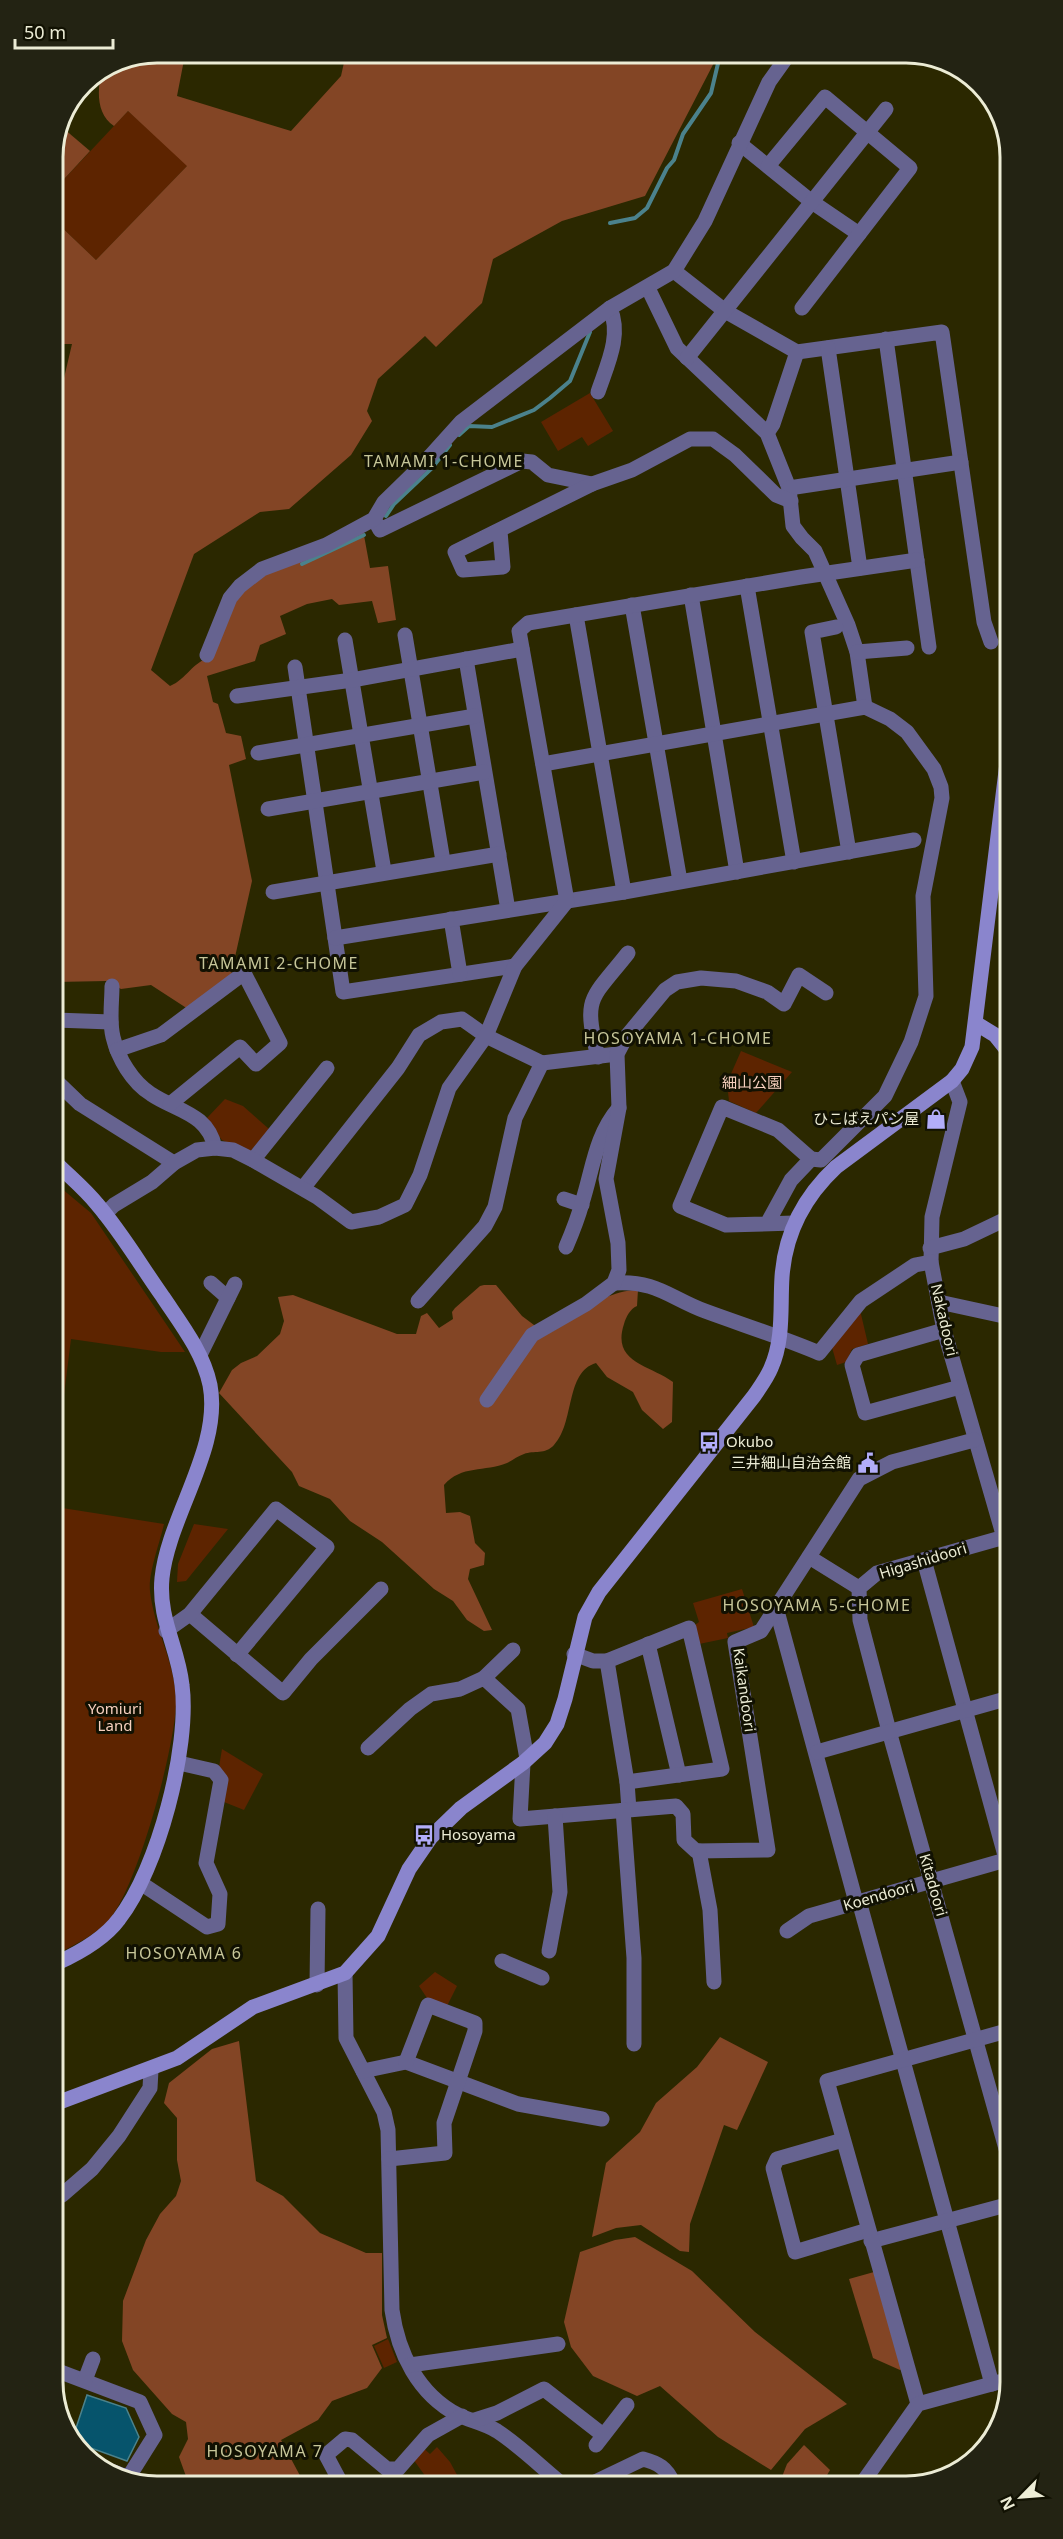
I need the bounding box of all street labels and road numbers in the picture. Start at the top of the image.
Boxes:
street label: Nakadoori [927,1282,963,1358]
street label: Higashidoori [877,1537,969,1583]
street label: Kaikandoori [729,1647,761,1733]
street label: Kitadoori [915,1851,952,1918]
street label: Koendoori [841,1875,917,1915]

